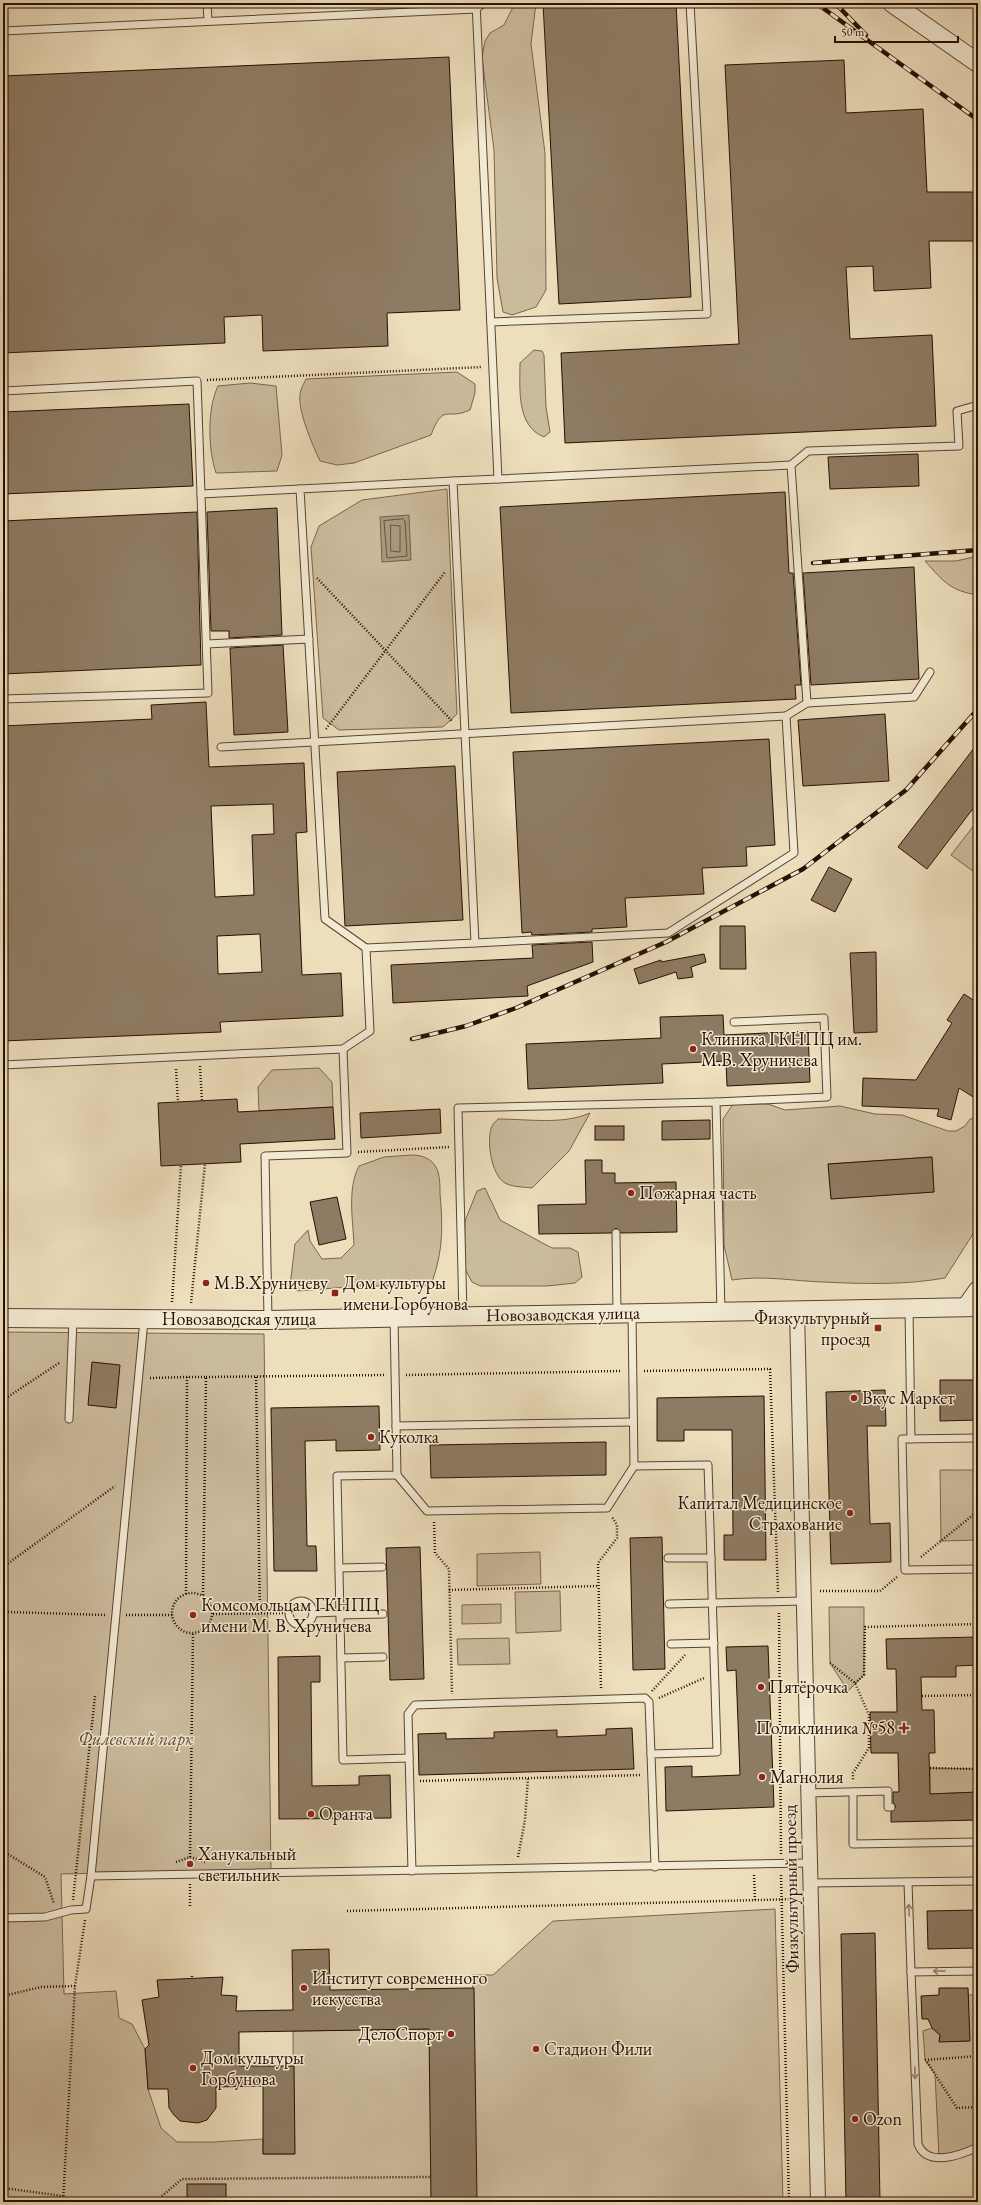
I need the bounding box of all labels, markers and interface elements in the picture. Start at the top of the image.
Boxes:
scale bar [835,18,958,44]
text: 50 m [841,24,865,40]
place label: Клиника ГКНПЦ им. М.В. Хруничева [701,1027,862,1071]
marker: Клиника ГКНПЦ им. М.В. Хруничева [688,1044,698,1054]
place label: Пожарная часть [639,1181,757,1204]
marker: Пожарная часть [626,1188,636,1198]
place label: М.В.Хруничеву [214,1271,328,1294]
place label: Дом культуры имени Горбунова [343,1271,469,1315]
marker: М.В.Хруничеву [201,1278,211,1288]
marker: Дом культуры имени Горбунова [330,1288,340,1298]
street label: Новозаводская улица [486,1301,641,1326]
place label: Физкультурный проезд [754,1306,870,1350]
street label: Новозаводская улица [162,1307,317,1330]
marker: Физкультурный проезд [873,1323,883,1333]
place label: Вкус Маркет [862,1386,955,1409]
marker: Вкус Маркет [849,1393,859,1403]
place label: Куколка [379,1425,440,1448]
marker: Куколка [366,1432,376,1442]
place label: Капитал Медицинское Страхование [678,1491,842,1535]
marker: Капитал Медицинское Страхование [845,1508,855,1518]
place label: Комсомольцам ГКНПЦ имени М. В. Хруничева [201,1593,380,1637]
marker: Комсомольцам ГКНПЦ имени М. В. Хруничева [188,1610,198,1620]
place label: Пятёрочка [769,1675,849,1698]
marker: Пятёрочка [756,1682,766,1692]
place label: Поликлиника №58 [756,1716,895,1739]
marker: Поликлиника №58 [898,1722,910,1734]
park label: Филевский парк [79,1727,194,1751]
place label: Магнолия [770,1765,843,1788]
marker: Магнолия [757,1772,767,1782]
place label: Оранта [319,1802,374,1825]
street label: Физкультурный проезд [778,1805,803,1973]
marker: Оранта [306,1809,316,1819]
place label: Ханукальный светильник [197,1842,297,1886]
marker: Ханукальный светильник [185,1859,195,1869]
one-way arrow [905,1904,912,1917]
place label: Институт современного искусства [312,1966,487,2010]
one-way arrow [933,1968,946,1975]
marker: Институт современного искусства [299,1983,309,1993]
place label: ДелоСпорт [358,2022,444,2045]
marker: ДелоСпорт [446,2029,456,2039]
place label: Стадион Фили [544,2037,653,2060]
marker: Стадион Фили [531,2044,541,2054]
place label: Дом культуры Горбунова [201,2046,304,2090]
marker: Дом культуры Горбунова [188,2063,198,2073]
one-way arrow [911,2066,919,2079]
place label: Ozon [863,2107,902,2130]
marker: Ozon [850,2114,860,2124]

